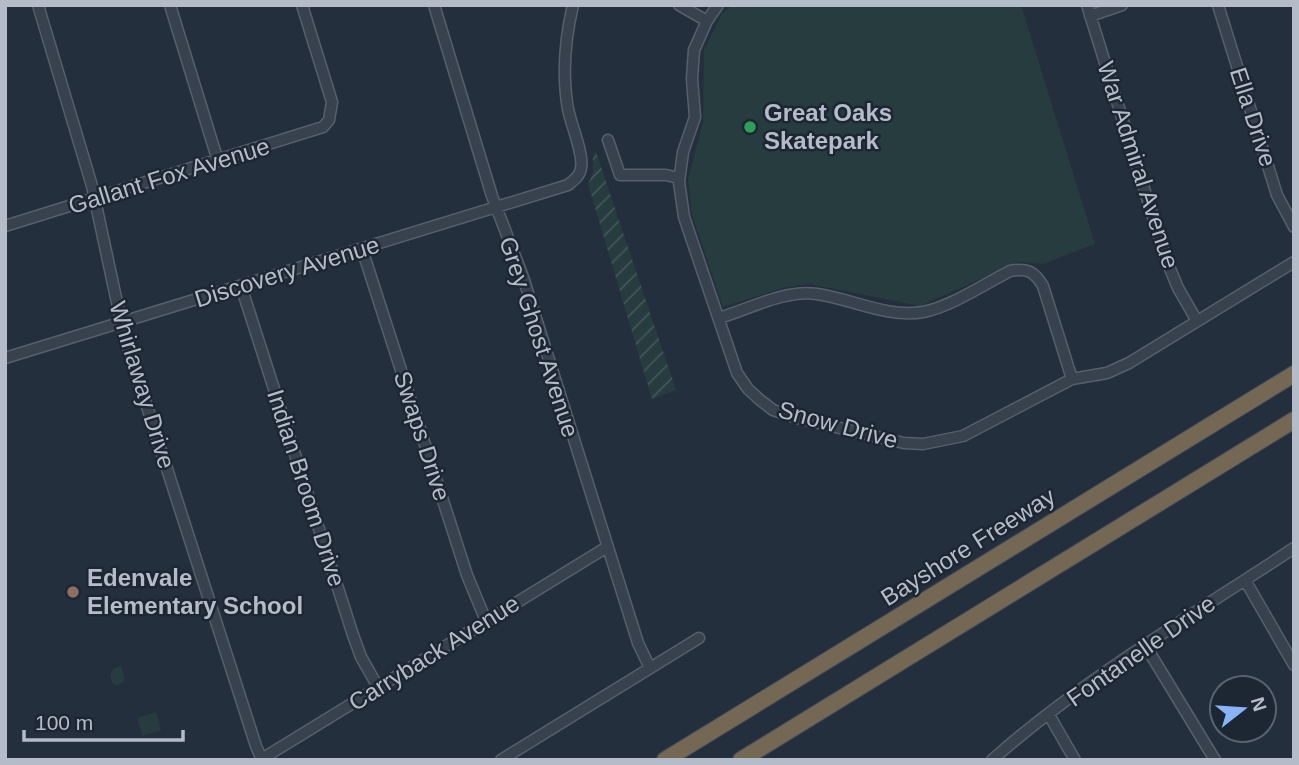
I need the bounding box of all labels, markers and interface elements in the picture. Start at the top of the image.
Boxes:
street label: War Admiral Avenue [1092,58,1185,272]
street label: Ella Drive [1225,64,1282,170]
place label: Great Oaks Skatepark [764,99,892,154]
marker: Great Oaks Skatepark [742,119,758,135]
street label: Gallant Fox Avenue [65,132,273,219]
street label: Discovery Avenue [191,231,382,312]
street label: Grey Ghost Avenue [494,233,585,440]
street label: Whirlaway Drive [104,298,181,472]
street label: Swaps Drive [389,368,456,504]
street label: Indian Broom Drive [262,386,351,590]
street label: Snow Drive [775,396,901,453]
street label: Bayshore Freeway [876,482,1060,611]
place label: Edenvale Elementary School [87,564,303,619]
marker: Edenvale Elementary School [65,584,81,600]
street label: Carryback Avenue [344,589,524,716]
street label: Fontanelle Drive [1061,589,1220,712]
north arrow [1208,674,1278,744]
text: N [1247,695,1271,714]
scale bar [24,698,184,742]
text: 100 m [35,711,93,734]

